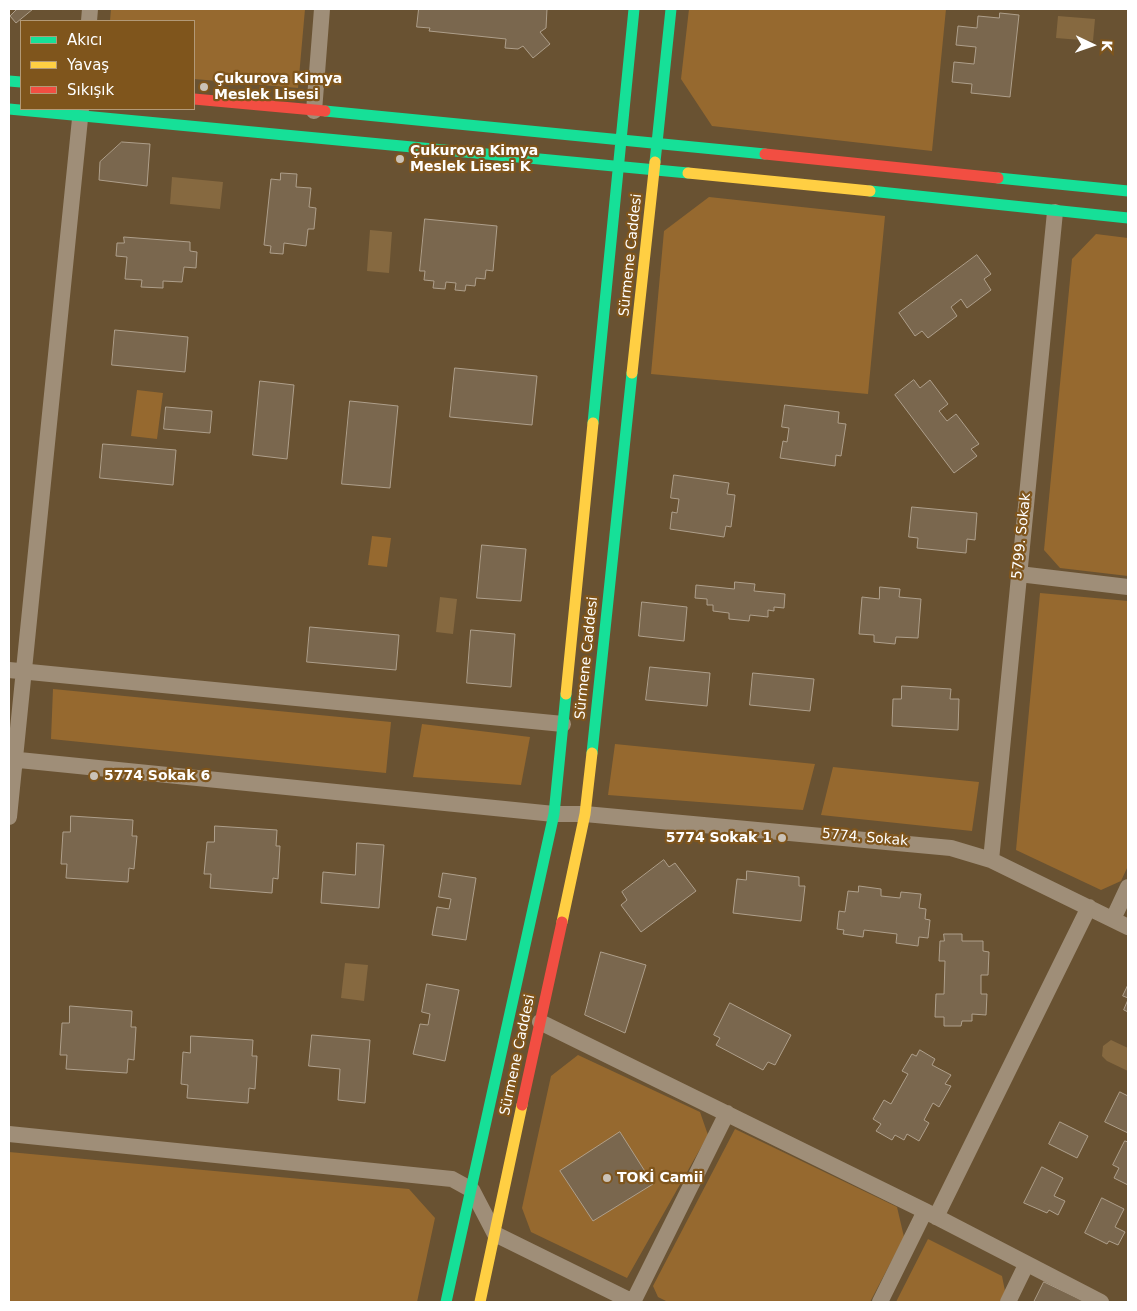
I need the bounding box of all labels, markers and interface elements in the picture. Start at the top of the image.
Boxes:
legend [20,20,195,110]
north arrow [1067,20,1117,70]
text: Akıcı [67,31,103,49]
text: K [1099,40,1115,52]
text: Yavaş [67,56,109,74]
place label: Çukurova Kimya Meslek Lisesi [214,71,342,104]
text: Sıkışık [67,81,114,99]
marker: Çukurova Kimya Meslek Lisesi [198,81,210,93]
place label: Çukurova Kimya Meslek Lisesi K [410,143,538,176]
marker: Çukurova Kimya Meslek Lisesi K [394,153,406,165]
street label: Sürmene Caddesi [616,193,646,317]
street label: 5799. Sokak [1009,492,1035,580]
street label: Sürmene Caddesi [572,596,602,720]
place label: 5774 Sokak 6 [104,768,210,784]
marker: 5774 Sokak 6 [88,770,100,782]
street label: 5774. Sokak [821,826,909,850]
place label: 5774 Sokak 1 [666,830,772,846]
marker: 5774 Sokak 1 [776,832,788,844]
street label: Sürmene Caddesi [497,993,539,1117]
place label: TOKİ Camii [617,1170,703,1186]
marker: TOKİ Camii [601,1172,613,1184]

